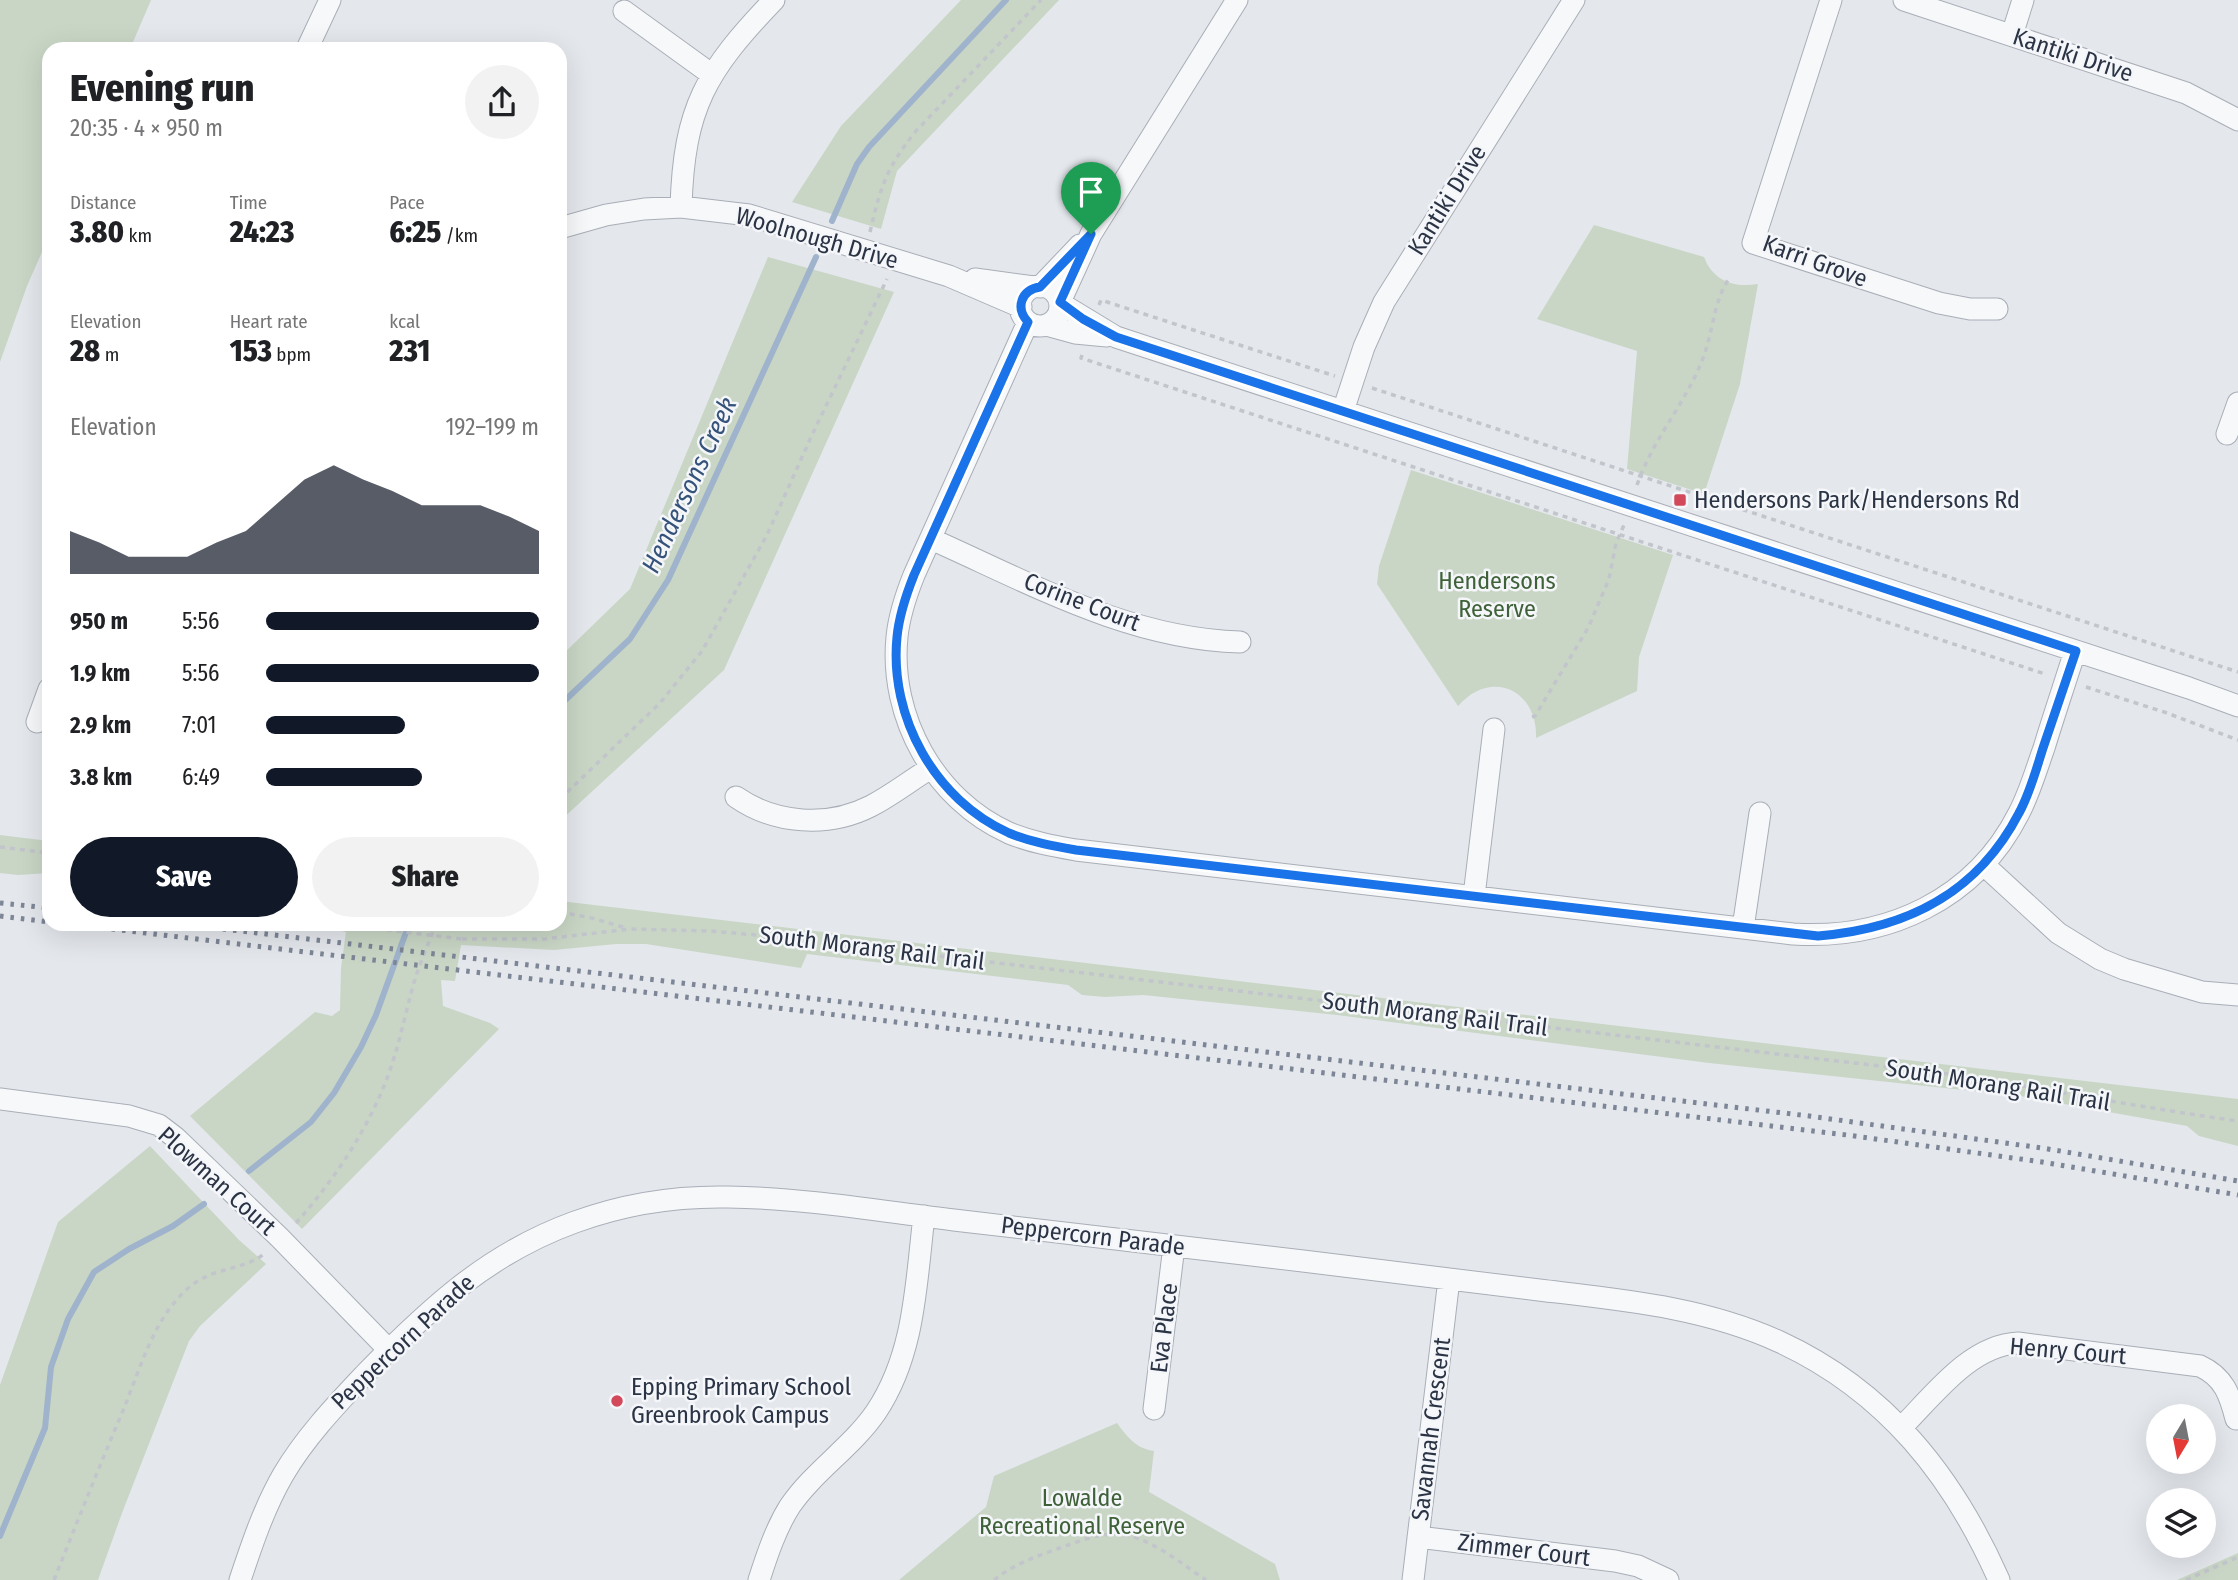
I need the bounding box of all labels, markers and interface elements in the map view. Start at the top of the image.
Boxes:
street label: Kantiki Drive [2009,22,2137,88]
text: Evening run [70,65,254,111]
button: share [465,65,539,139]
text: 20:35 · 4 × 950 m [70,114,223,142]
street label: Kantiki Drive [1402,140,1492,260]
pin [1061,162,1121,234]
icon: arrive [1072,173,1110,211]
text: Distance [70,191,137,214]
text: Time [230,191,267,214]
text: Pace [389,191,425,214]
street label: Woolnough Drive [733,201,901,275]
text: 3.80 [70,214,124,250]
text: 24:23 [230,214,294,250]
text: 6:25 [389,214,441,250]
text: km [124,224,152,247]
text: /km [441,224,478,247]
street label: Karri Grove [1759,229,1871,293]
text: Elevation [70,310,142,333]
text: Heart rate [230,310,308,333]
text: kcal [389,310,420,333]
text: 28 [70,333,100,369]
text: 153 [230,333,272,369]
text: 231 [389,333,430,369]
text: m [100,343,119,366]
text: bpm [272,343,311,366]
water label: Hendersons Creek [635,392,744,578]
text: Elevation [70,413,157,441]
text: 192–199 m [445,413,539,441]
place label: Hendersons Park/Hendersons Rd [1694,486,2020,514]
marker: Hendersons Park/Hendersons Rd [1672,492,1688,508]
street label: Corine Court [1020,567,1144,637]
park label: Hendersons Reserve [1438,567,1556,623]
text: 950 m [70,607,128,635]
text: 5:56 [182,607,220,635]
text: 1.9 km [70,659,130,687]
text: 5:56 [182,659,220,687]
text: 2.9 km [70,711,131,739]
text: 7:01 [182,711,217,739]
text: 3.8 km [70,763,132,791]
text: 6:49 [182,763,220,791]
button: Save [70,837,298,917]
button: Share [312,837,539,917]
street label: South Morang Rail Trail [758,920,986,976]
street label: South Morang Rail Trail [1321,986,1549,1042]
street label: South Morang Rail Trail [1884,1053,2112,1117]
street label: Plowman Court [152,1121,282,1241]
street label: Peppercorn Parade [999,1211,1187,1261]
street label: Peppercorn Parade [326,1269,480,1415]
street label: Eva Place [1145,1281,1183,1375]
street label: Henry Court [2009,1332,2128,1370]
street label: Savannah Crescent [1406,1336,1456,1522]
place label: Epping Primary School Greenbrook Campus [631,1373,851,1429]
marker: Epping Primary School Greenbrook Campus [609,1393,625,1409]
north arrow [2146,1404,2216,1474]
map controls [2146,1404,2216,1558]
park label: Lowalde Recreational Reserve [979,1484,1185,1540]
button: layers [2146,1488,2216,1558]
street label: Zimmer Court [1456,1528,1592,1572]

